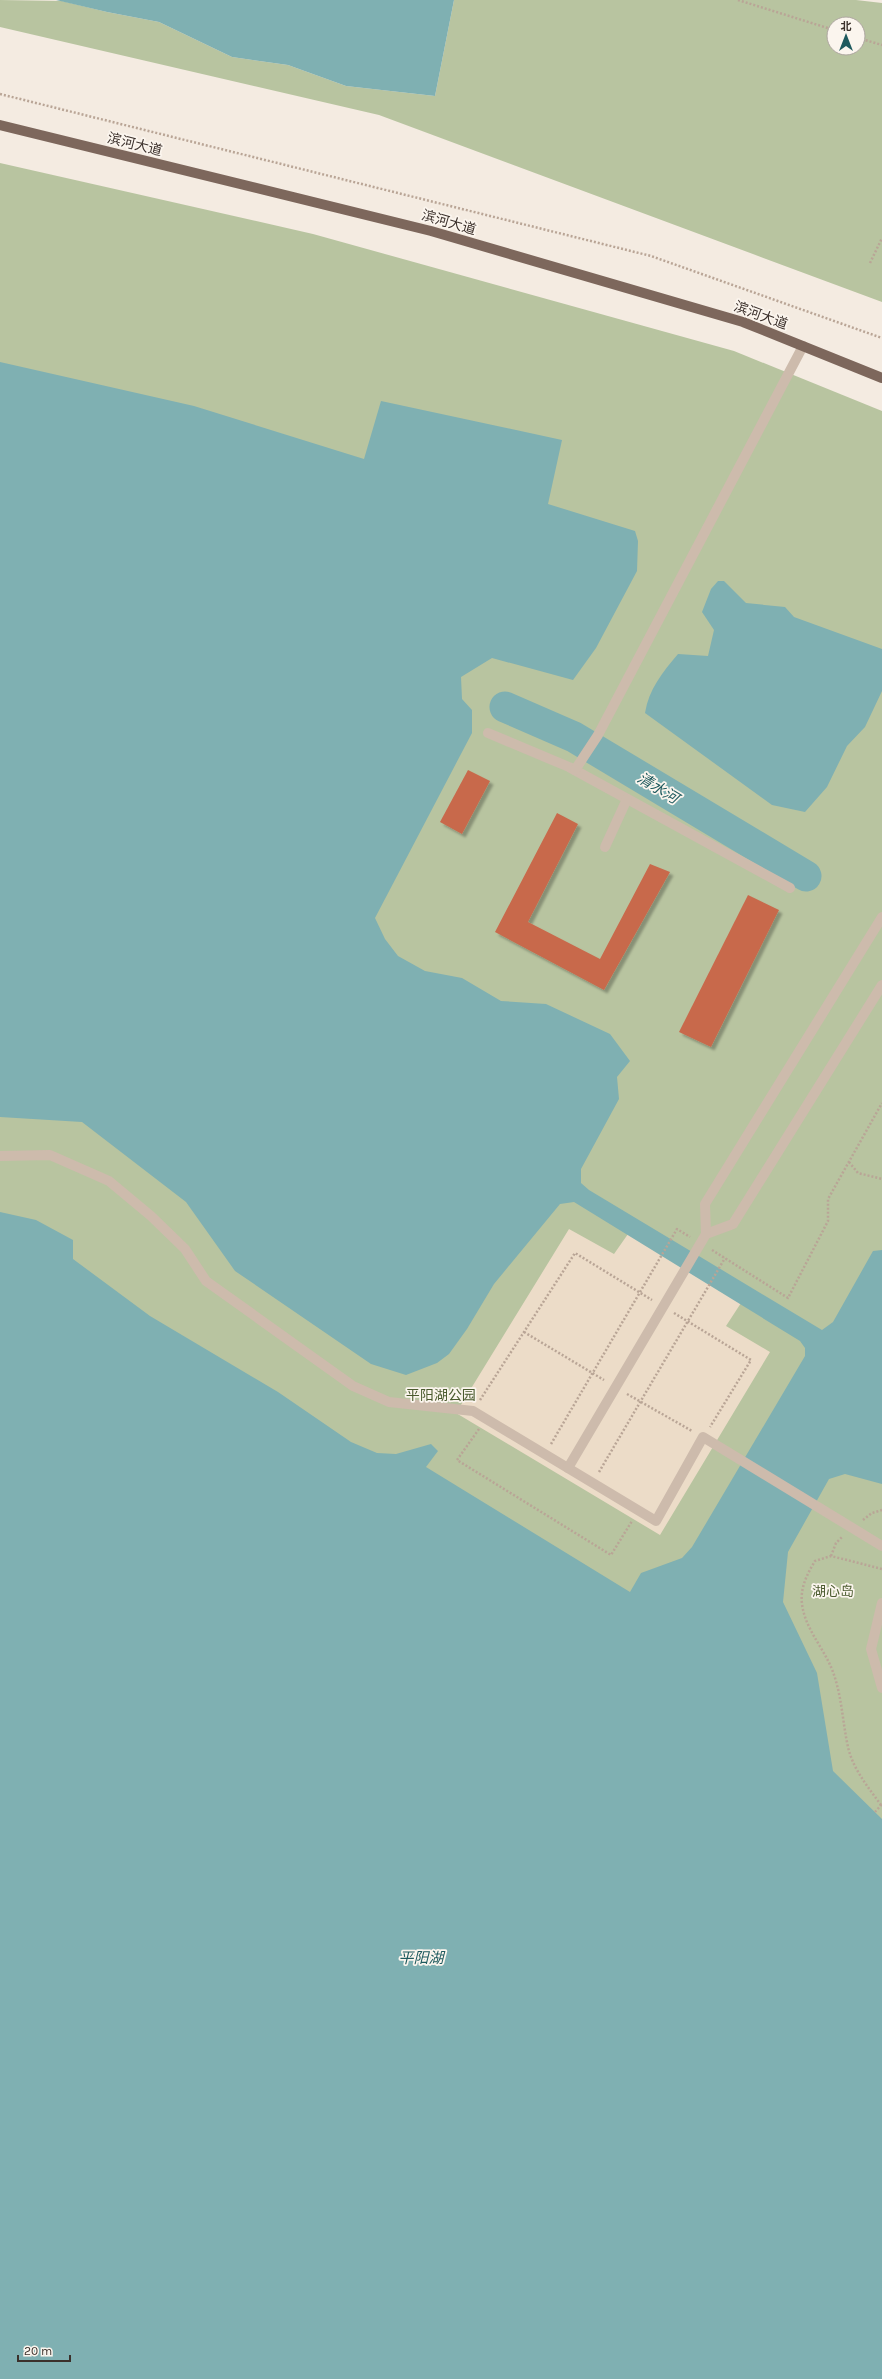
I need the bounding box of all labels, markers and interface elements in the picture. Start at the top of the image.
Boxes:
north arrow [826,16,866,56]
text: 北 [841,20,852,33]
street label: 滨河大道 [106,129,164,160]
street label: 滨河大道 [420,207,478,238]
street label: 滨河大道 [732,298,790,333]
water label: 清水河 [634,769,684,809]
park label: 平阳湖公园 [406,1387,476,1404]
park label: 湖心岛 [812,1583,854,1600]
water label: 平阳湖 [398,1949,445,1967]
scale bar [18,2337,70,2363]
text: 20 m [24,2344,52,2358]

